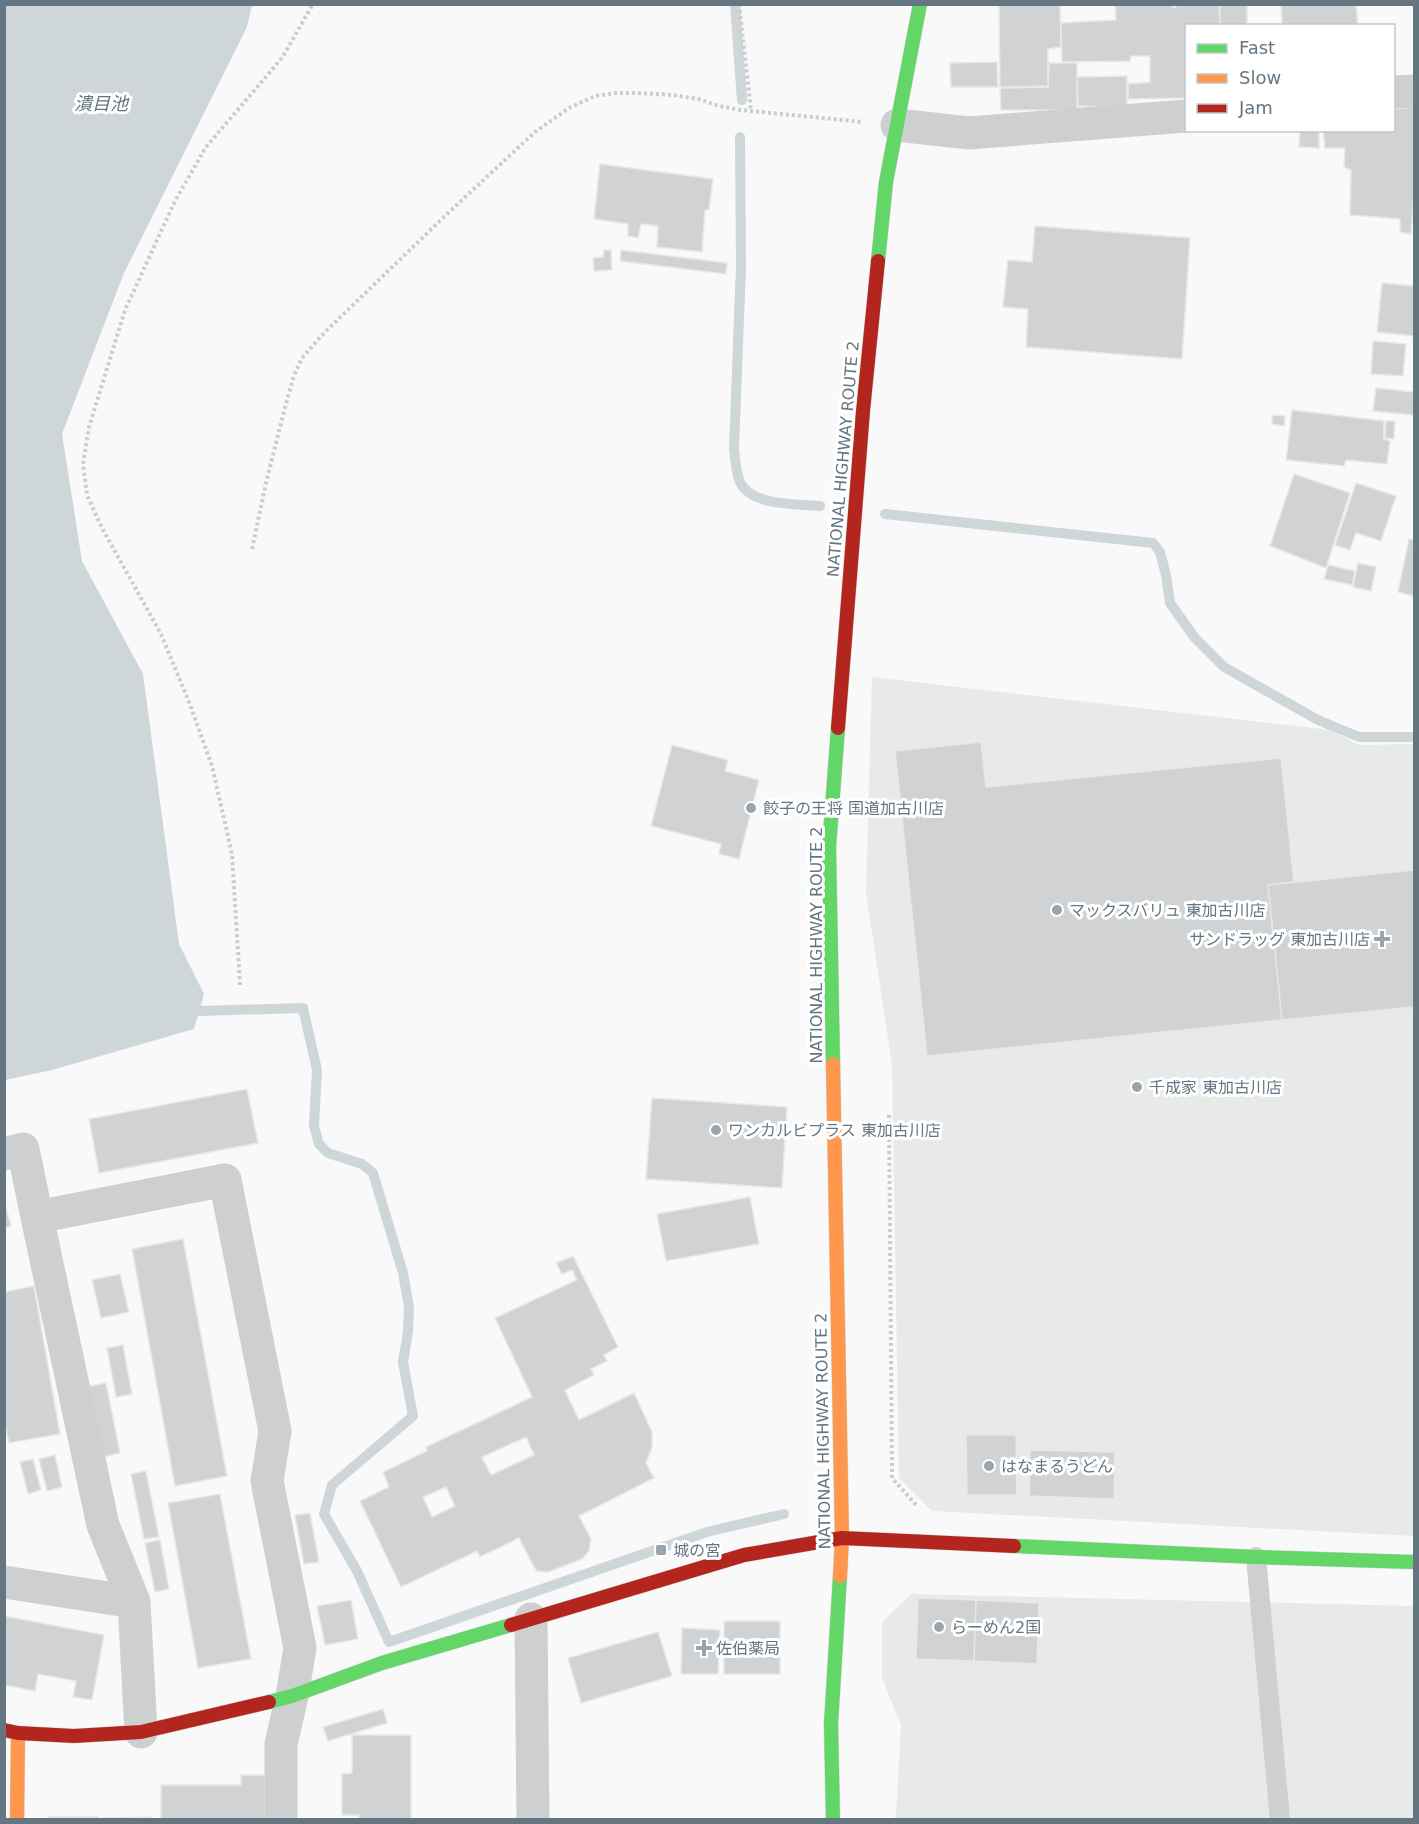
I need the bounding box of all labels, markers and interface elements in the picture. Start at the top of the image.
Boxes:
legend [1185,24,1395,132]
text: Fast [1239,37,1275,58]
text: Slow [1239,67,1281,88]
water label: 潰目池 [74,93,130,114]
text: Jam [1238,97,1273,118]
street label: NATIONAL HIGHWAY ROUTE 2 [823,340,863,578]
place label: 餃子の王将 国道加古川店 [763,799,944,818]
marker: 餃子の王将 国道加古川店 [744,801,758,815]
street label: NATIONAL HIGHWAY ROUTE 2 [807,827,826,1063]
place label: マックスバリュ 東加古川店 [1069,901,1266,920]
marker: マックスバリュ 東加古川店 [1050,903,1064,917]
place label: サンドラッグ 東加古川店 [1189,930,1370,949]
marker: サンドラッグ 東加古川店 [1375,932,1389,946]
place label: 千成家 東加古川店 [1149,1078,1282,1097]
marker: 千成家 東加古川店 [1130,1080,1144,1094]
place label: ワンカルビプラス 東加古川店 [728,1121,941,1140]
marker: ワンカルビプラス 東加古川店 [709,1123,723,1137]
street label: NATIONAL HIGHWAY ROUTE 2 [811,1312,835,1550]
place label: はなまるうどん [1001,1457,1113,1476]
marker: はなまるうどん [982,1459,996,1473]
place label: 城の宮 [673,1541,721,1560]
marker: 城の宮 [654,1543,668,1557]
place label: らーめん2国 [951,1618,1041,1637]
marker: らーめん2国 [932,1620,946,1634]
place label: 佐伯薬局 [716,1639,780,1658]
marker: 佐伯薬局 [697,1641,711,1655]

